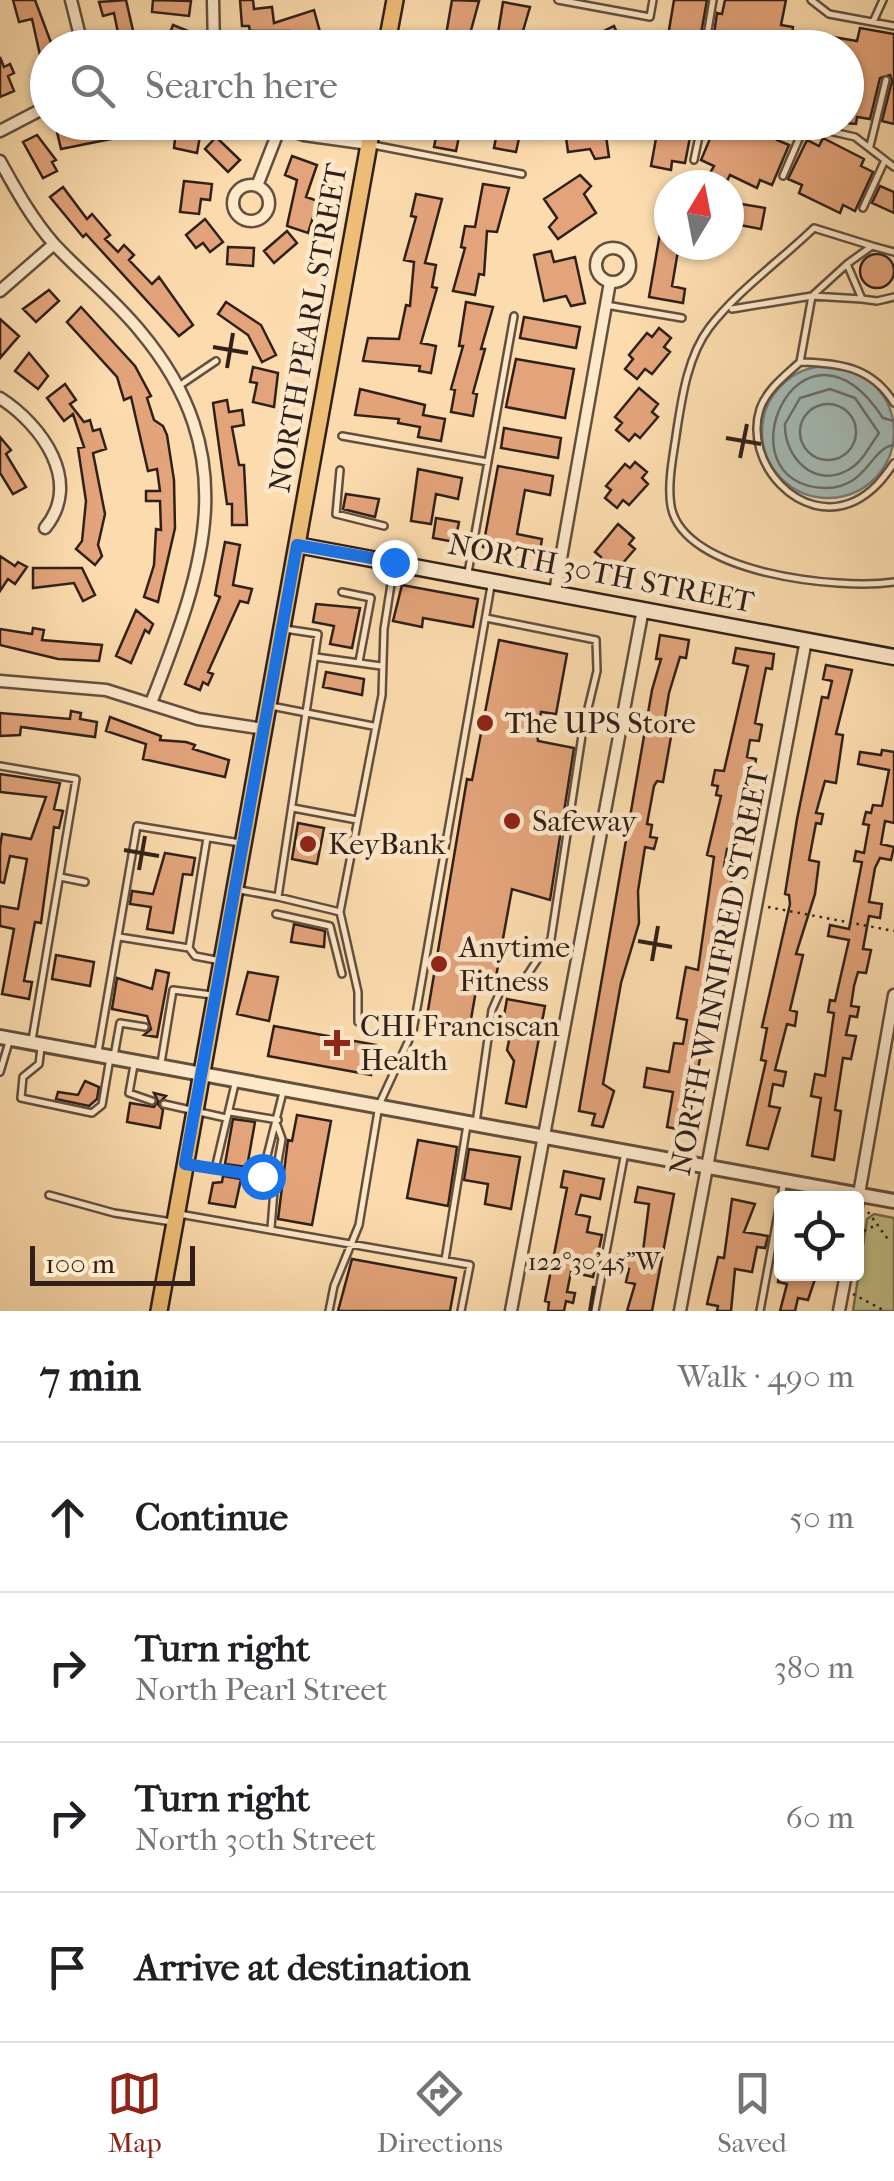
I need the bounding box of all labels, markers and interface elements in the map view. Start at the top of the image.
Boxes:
search box [30,30,864,140]
icon: search [65,58,120,113]
text: Search here [145,63,338,108]
street label: NORTH PEARL STREET [262,160,355,495]
north arrow [654,170,744,260]
street label: NORTH 30TH STREET [445,527,757,620]
route end [372,540,418,586]
place label: The UPS Store [505,706,696,741]
marker: The UPS Store [474,712,496,734]
street label: NORTH WINNIFRED STREET [663,763,776,1178]
place label: Safeway [532,804,638,839]
marker: Safeway [501,810,523,832]
place label: KeyBank [328,827,446,862]
marker: KeyBank [297,833,319,855]
place label: Anytime Fitness [458,930,570,999]
marker: Anytime Fitness [428,953,450,975]
place label: CHI Franciscan Health [360,1009,560,1078]
marker: CHI Franciscan Health [324,1030,350,1056]
route start [240,1154,286,1200]
map controls [774,1191,864,1281]
button: locate [774,1191,864,1281]
scale bar [30,1241,195,1286]
text: 100 m [45,1247,115,1280]
text: 122°30'45"W [528,1247,662,1276]
text: 7 min [40,1352,141,1401]
text: Walk · 490 m [678,1358,854,1395]
icon: ahead [40,1490,95,1545]
text: Continue [135,1495,288,1540]
text: 50 m [789,1499,854,1536]
text: Turn right [135,1626,310,1671]
icon: right [40,1640,95,1695]
text: 380 m [774,1649,854,1686]
text: North Pearl Street [135,1671,388,1708]
text: Turn right [135,1776,310,1821]
icon: right [40,1790,95,1845]
text: 60 m [786,1799,854,1836]
text: North 30th Street [135,1821,376,1858]
icon: arrive [40,1940,95,1995]
text: Arrive at destination [135,1945,471,1990]
tab: Map [107,2066,162,2159]
tab: Directions [377,2066,503,2159]
tab: Saved [717,2066,787,2159]

